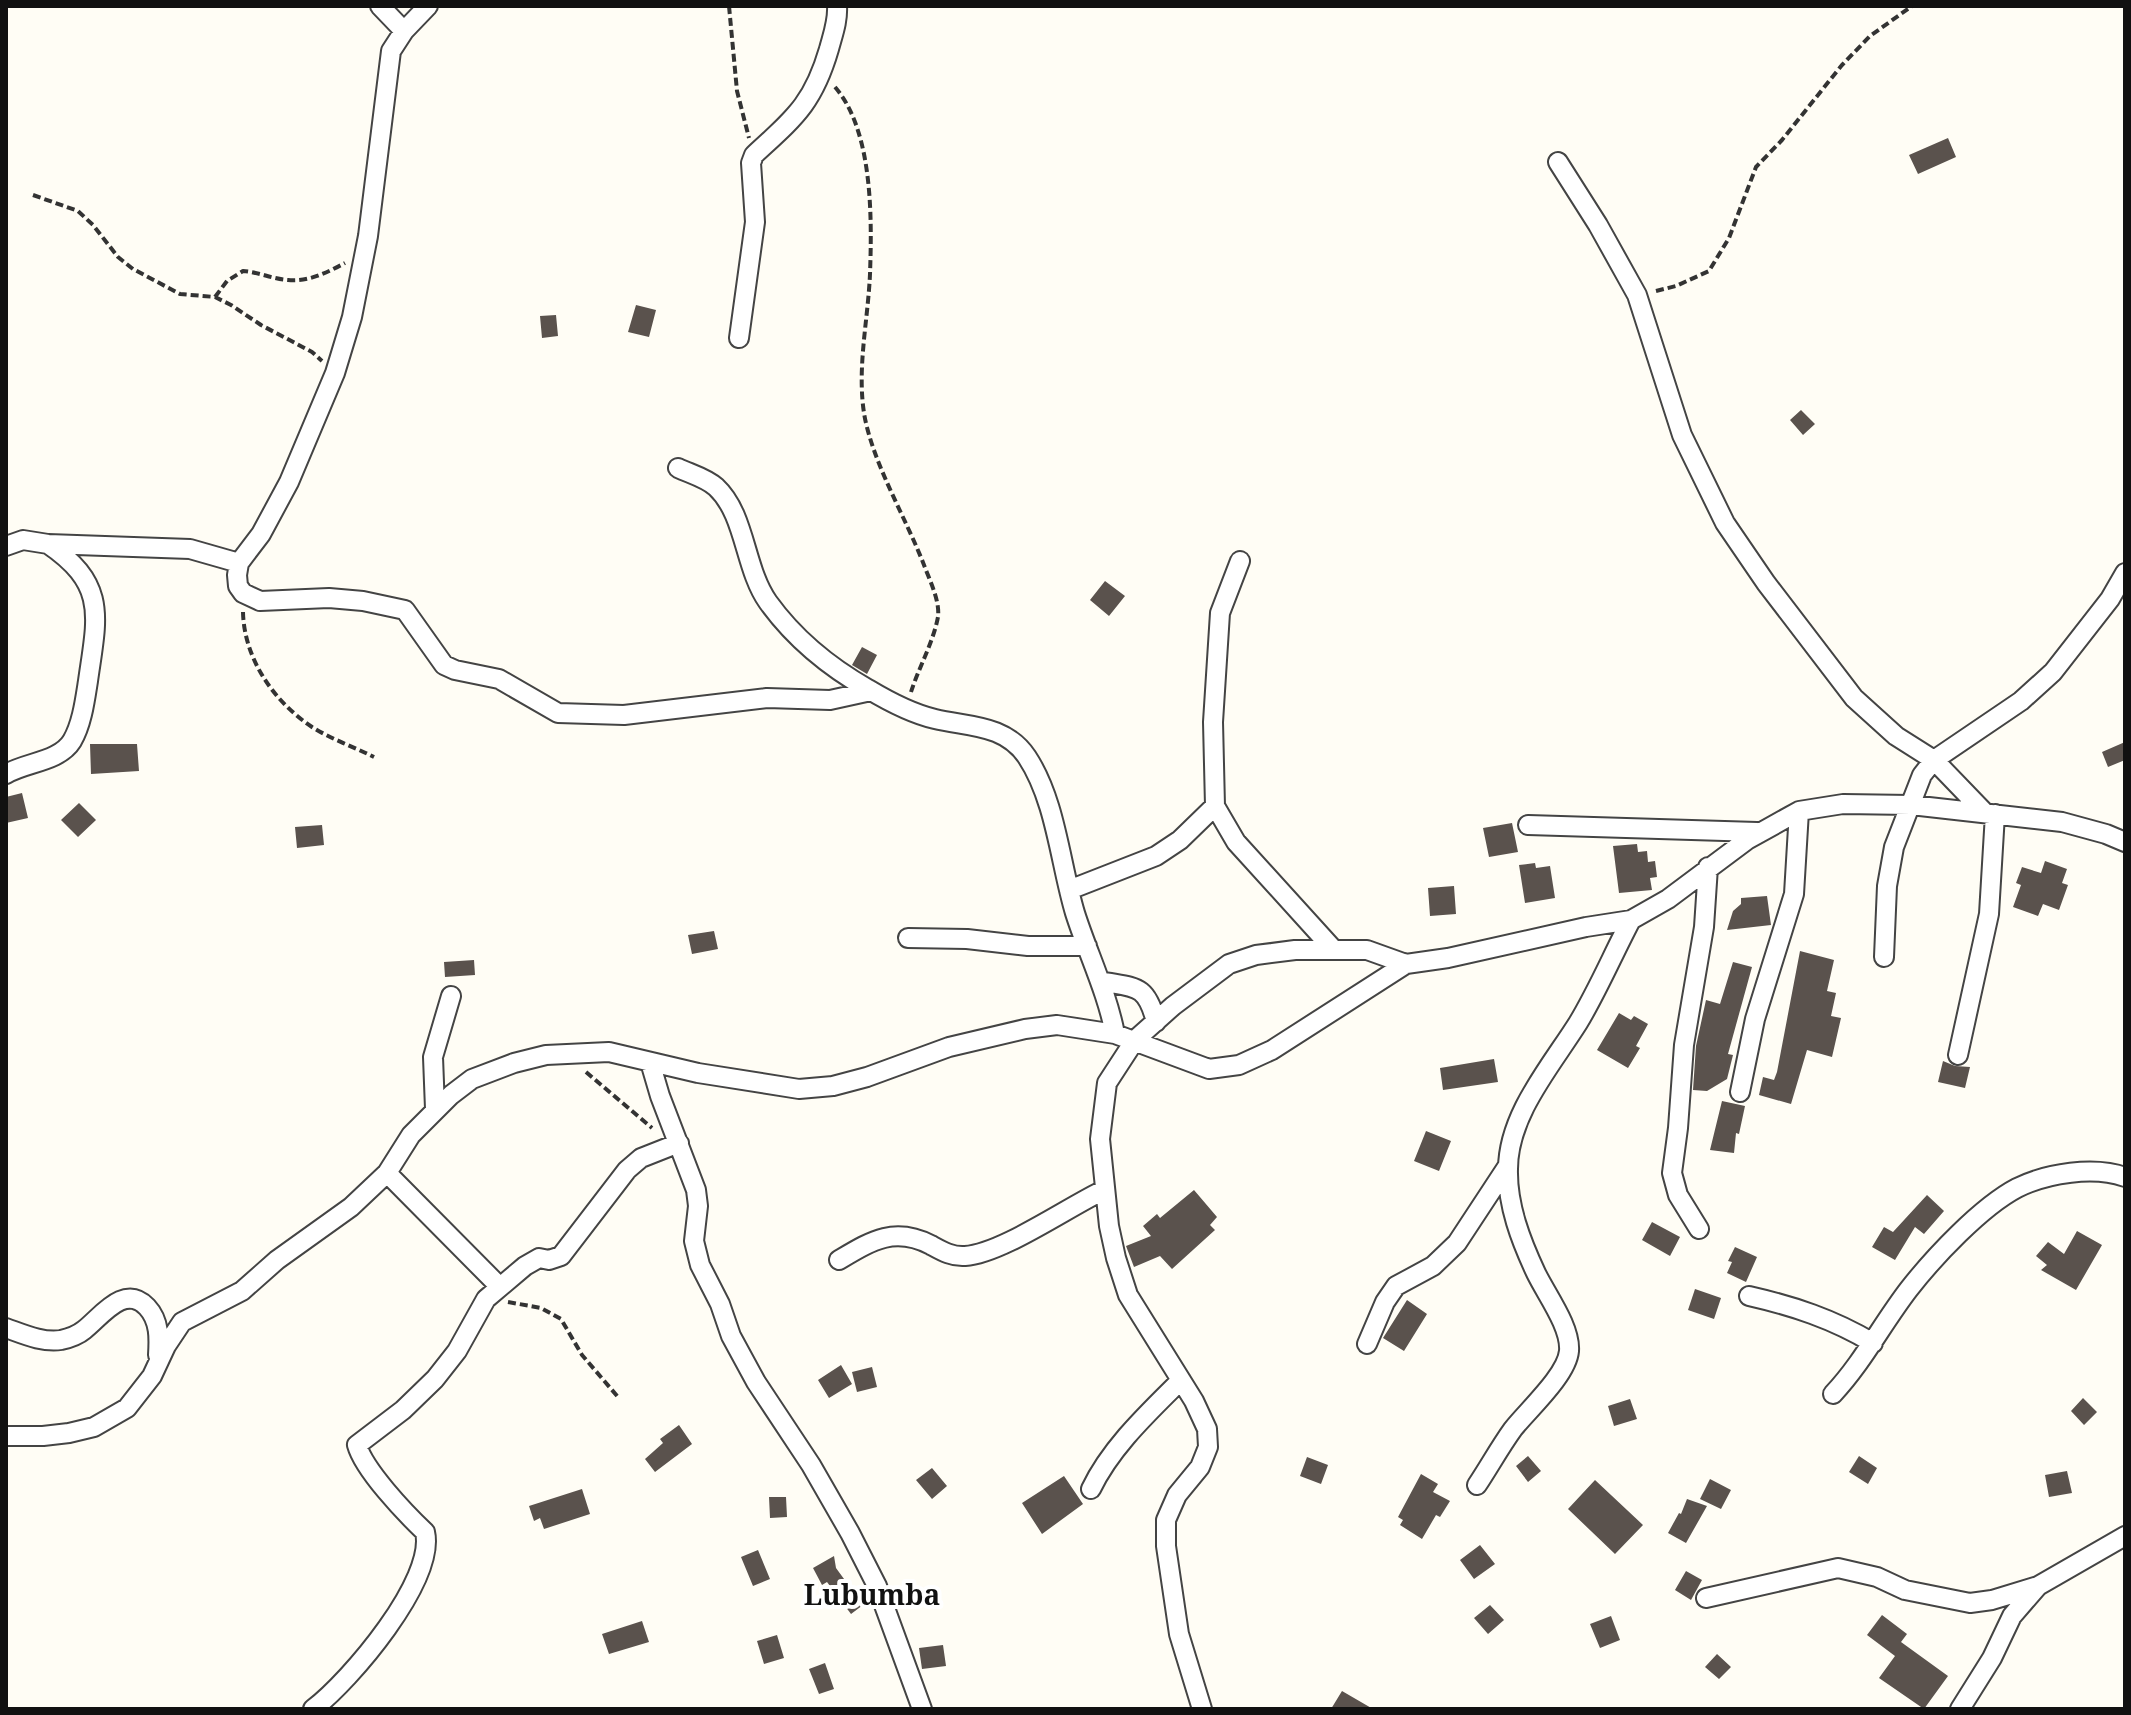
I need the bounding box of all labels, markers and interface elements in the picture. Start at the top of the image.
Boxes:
district label: Lubumba [804,1575,940,1613]

